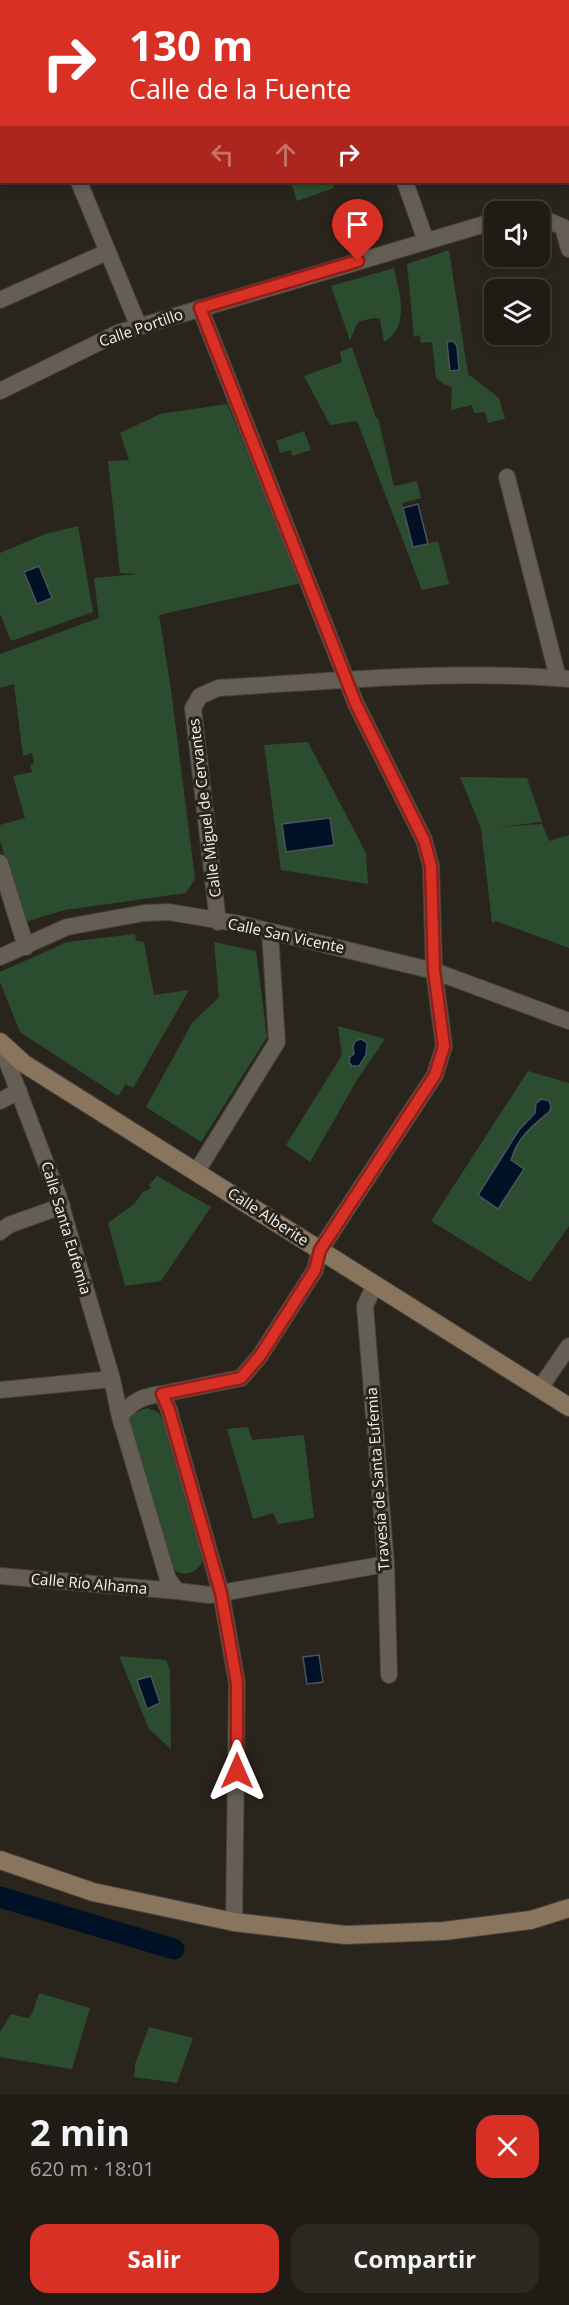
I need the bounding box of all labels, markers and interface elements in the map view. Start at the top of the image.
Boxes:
text: 130 m [129,16,253,73]
icon: right [30,24,108,102]
text: Calle de la Fuente [129,70,351,107]
icon: left [206,138,239,171]
icon: ahead [269,138,302,171]
icon: right [332,138,365,171]
pin [332,199,383,261]
map controls [484,201,550,345]
button: sound [484,201,550,267]
icon: arrive [341,208,374,241]
button: layers [484,279,550,345]
street label: Calle Portillo [96,303,185,351]
street label: Calle Miguel de Cervantes [183,718,225,899]
street label: Calle San Vicente [226,913,346,957]
street label: Calle Santa Eufemia [37,1159,97,1297]
street label: Calle Alberite [224,1183,313,1250]
street label: Travesía de Santa Eufemia [361,1387,393,1571]
street label: Calle Río Alhama [30,1568,148,1598]
position arrow [205,1739,269,1803]
text: 2 min [30,2108,130,2157]
button: close [476,2115,539,2178]
text: 620 m · 18:01 [30,2155,155,2182]
button: Salir [30,2224,279,2293]
button: Compartir [291,2224,539,2293]

